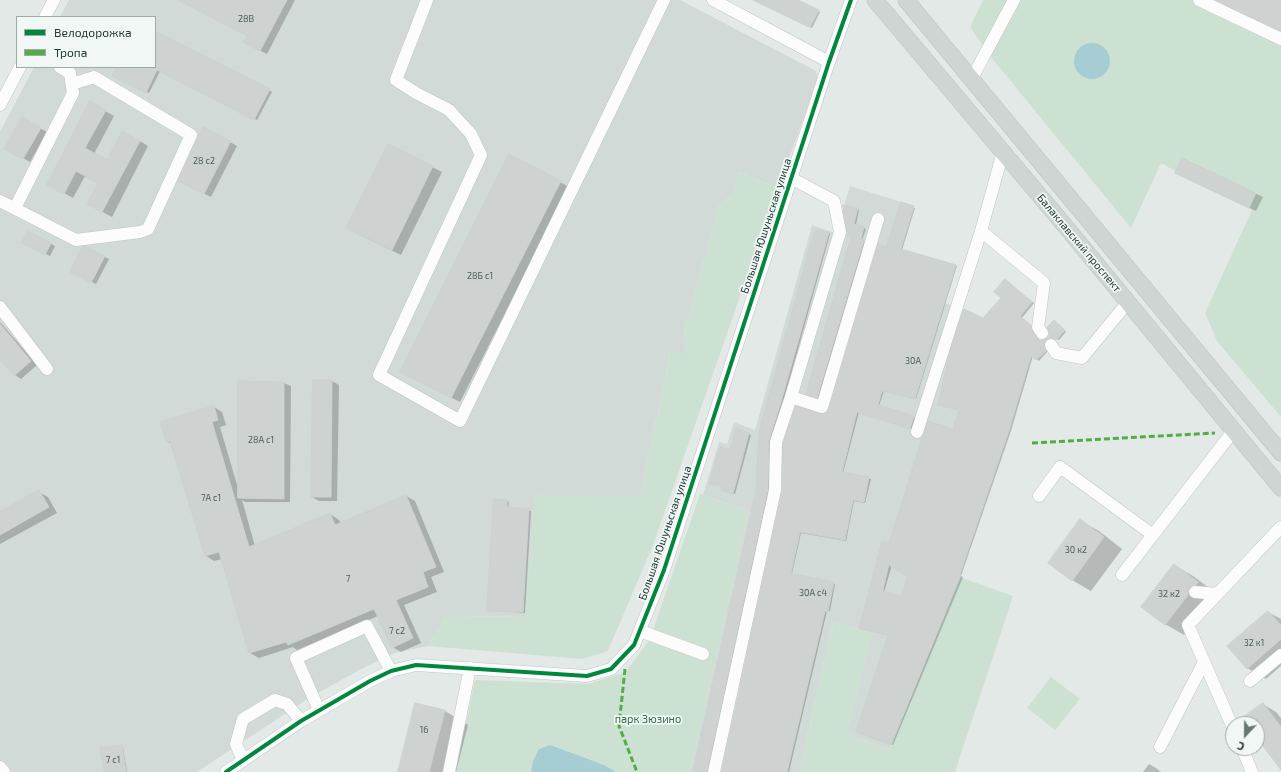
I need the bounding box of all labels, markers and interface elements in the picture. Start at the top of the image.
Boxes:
house number: 28В [238,14,254,24]
legend [16,16,156,68]
text: Велодорожка [54,25,132,39]
text: Тропа [54,45,87,59]
house number: 28 с2 [193,156,215,166]
street label: Большая Юшуньская улица [738,157,794,295]
street label: Балаклавский проспект [1034,191,1124,295]
house number: 28Б с1 [467,271,493,281]
house number: 30А [905,356,921,366]
house number: 28А с1 [248,435,274,445]
street label: Большая Юшуньская улица [636,464,694,602]
house number: 7А с1 [201,493,221,503]
house number: 30 к2 [1065,545,1087,555]
house number: 7 [346,574,350,584]
house number: 30А с4 [799,588,827,598]
house number: 32 к2 [1158,589,1180,599]
house number: 7 с2 [389,626,405,636]
house number: 32 к1 [1244,638,1264,648]
park label: парк Зюзино [615,712,681,726]
north arrow [1225,716,1265,756]
house number: 16 [420,725,428,735]
text: С [1235,739,1246,754]
house number: 7 с1 [106,755,120,765]

